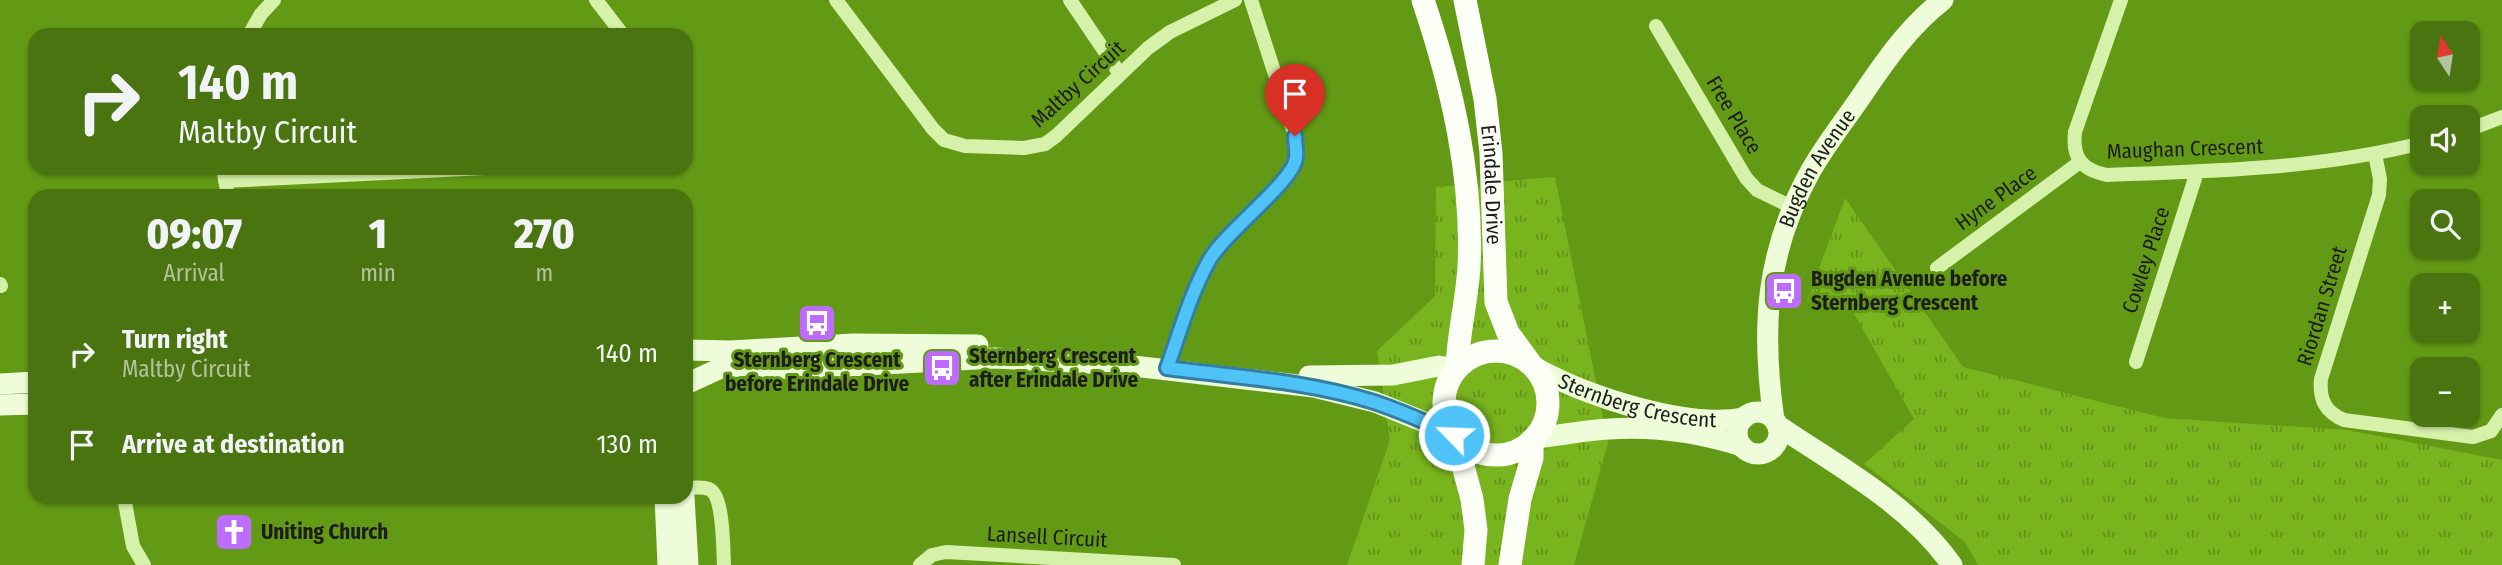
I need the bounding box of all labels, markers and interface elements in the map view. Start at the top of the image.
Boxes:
north arrow [2410,21,2480,91]
map controls [2410,21,2480,427]
street label: Maltby Circuit [1026,35,1130,133]
text: 140 m [178,53,298,112]
icon: right [63,56,154,147]
pin [1265,64,1325,136]
street label: Free Place [1701,71,1767,159]
icon: arrive [1276,75,1314,113]
street label: Bugden Avenue [1773,104,1861,231]
button: sound [2410,105,2480,175]
text: Maltby Circuit [178,113,357,151]
street label: Erindale Drive [1475,123,1507,245]
street label: Maughan Crescent [2106,133,2264,165]
street label: Hyne Place [1950,160,2042,236]
button: search [2410,189,2480,259]
street label: Cowley Place [2117,203,2175,317]
text: 09:07 [146,209,242,259]
text: 1 [369,209,387,259]
text: 270 [514,209,575,259]
street label: Riordan Street [2291,243,2353,369]
text: Arrival [164,259,225,287]
text: min [360,259,396,287]
text: m [536,259,553,287]
place label: Bugden Avenue before Sternberg Crescent [1811,266,2008,316]
bus stop icon: Bugden Avenue before Sternberg Crescent [1763,270,1805,312]
button: + [2410,273,2480,343]
bus stop icon: Sternberg Crescent before Erindale Drive [796,302,838,344]
text: Turn right [122,324,228,355]
icon: right [63,335,101,373]
text: 140 m [596,338,658,369]
place label: Sternberg Crescent after Erindale Drive [969,343,1139,393]
place label: Sternberg Crescent before Erindale Drive [725,347,909,397]
bus stop icon: Sternberg Crescent after Erindale Drive [921,347,963,389]
text: Maltby Circuit [122,355,251,383]
button: − [2410,357,2480,427]
street label: Sternberg Crescent [1554,368,1717,433]
position arrow [1417,398,1491,472]
icon: arrive [63,426,101,464]
text: Arrive at destination [122,429,345,460]
text: 130 m [596,429,658,460]
church icon: Uniting Church [213,511,255,553]
place label: Uniting Church [261,519,388,545]
street label: Lansell Circuit [986,521,1108,553]

